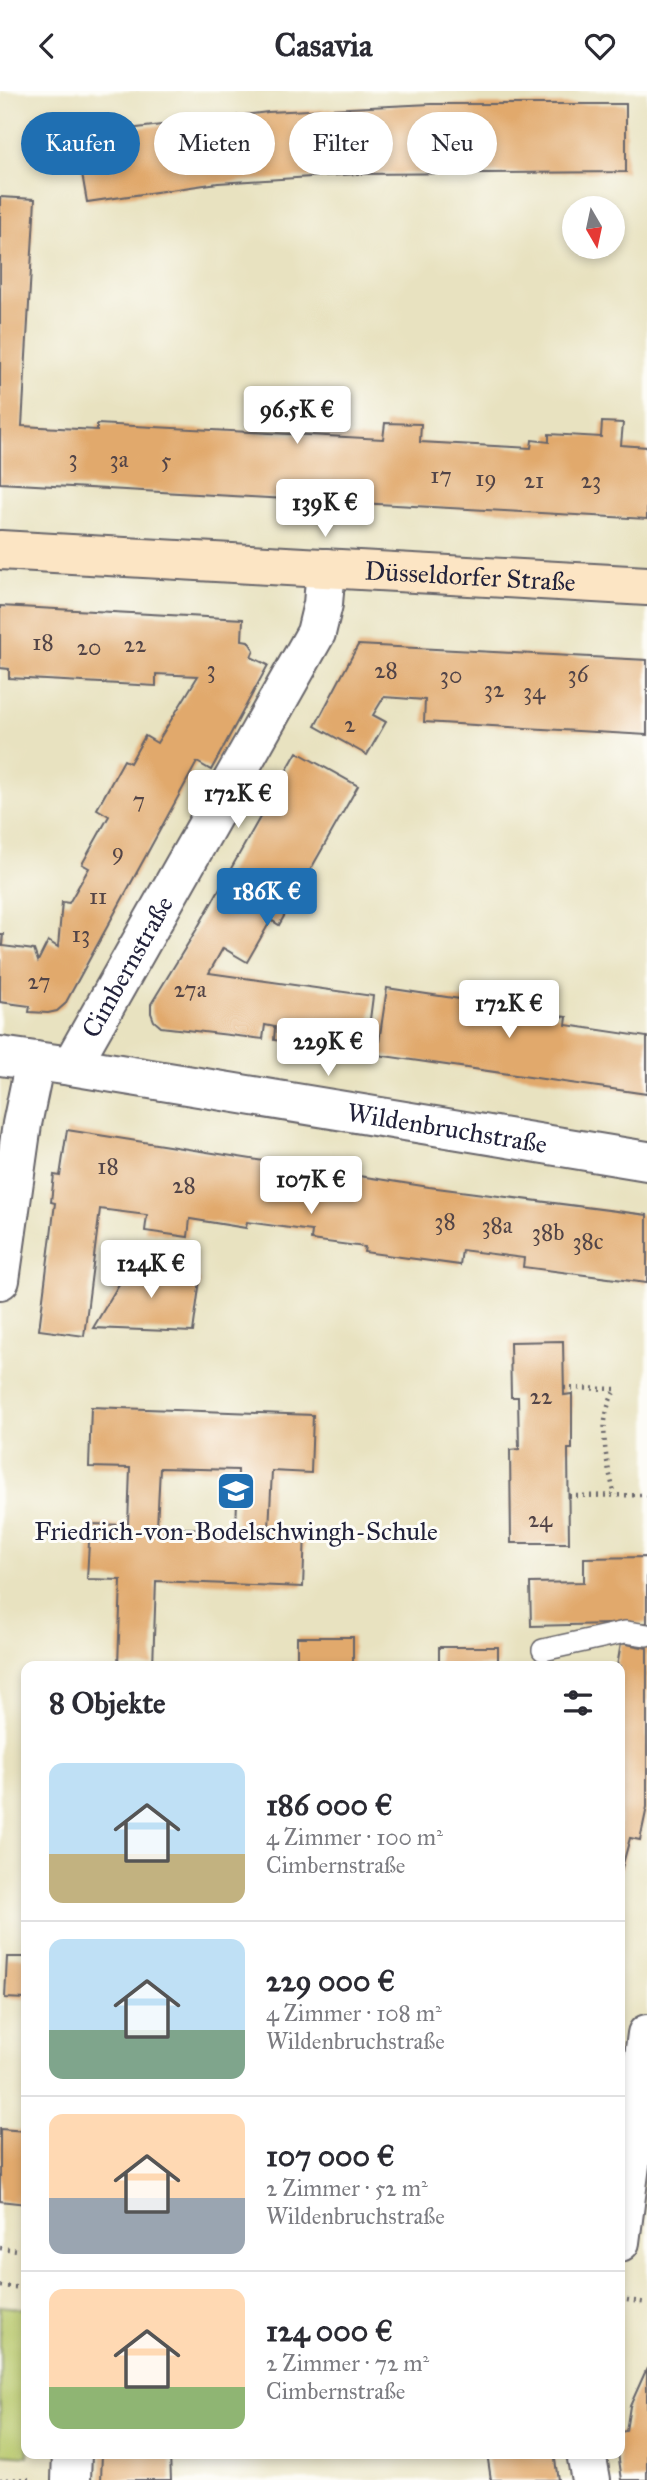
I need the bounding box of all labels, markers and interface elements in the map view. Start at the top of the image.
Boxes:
text: Casavia [274,26,373,65]
icon: back [28,27,66,65]
icon: heart [581,27,619,65]
chip: Kaufen [21,112,140,175]
chip: Mieten [154,112,275,175]
chip: Filter [289,112,393,175]
chip: Neu [407,112,497,175]
north arrow [562,196,625,259]
map controls [562,196,625,259]
pin: 96.5K € [232,387,362,446]
text: 96.5K € [260,395,334,423]
house number: 3 [68,444,78,472]
house number: 3a [110,445,129,473]
house number: 5 [161,446,172,474]
house number: 17 [430,461,452,489]
house number: 19 [475,464,497,492]
house number: 21 [524,466,544,494]
house number: 23 [581,466,601,494]
pin: 139K € [268,479,382,539]
text: 139K € [292,488,358,516]
street label: Düsseldorfer Straße [364,554,577,598]
house number: 18 [32,628,54,656]
house number: 22 [124,630,147,658]
house number: 20 [77,633,101,661]
house number: 3 [206,655,216,683]
house number: 28 [374,656,398,684]
house number: 36 [568,660,590,688]
house number: 30 [440,661,462,689]
house number: 32 [484,675,505,703]
house number: 34 [523,677,546,705]
house number: 2 [344,710,356,738]
pin: 172K € [181,771,295,830]
text: 172K € [204,779,272,807]
house number: 7 [133,786,145,814]
house number: 9 [112,837,124,865]
pin: 186K € [210,869,324,928]
text: 186K € [233,877,301,905]
house number: 11 [89,882,107,910]
street label: Cimbernstraße [74,890,180,1043]
house number: 13 [72,920,90,948]
house number: 27 [28,967,51,995]
house number: 27a [174,975,207,1003]
pin: 172K € [452,981,566,1040]
text: 172K € [475,989,543,1017]
pin: 229K € [271,1019,385,1078]
text: 229K € [293,1027,363,1055]
street label: Wildenbruchstraße [345,1096,550,1160]
house number: 18 [97,1152,119,1180]
pin: 107K € [254,1157,368,1216]
text: 107K € [276,1165,346,1193]
house number: 28 [172,1171,196,1199]
house number: 38 [434,1207,456,1235]
house number: 38a [481,1211,513,1239]
house number: 38b [532,1218,564,1246]
house number: 38c [572,1227,604,1255]
pin: 124K € [94,1241,208,1300]
text: 124K € [117,1249,185,1277]
house number: 22 [530,1382,553,1410]
school or university icon: Friedrich-von-Bodelschwingh-Schule [215,1470,257,1512]
house number: 24 [528,1505,553,1533]
place label: Friedrich-von-Bodelschwingh-Schule [34,1515,438,1547]
icon: filters [559,1684,597,1722]
text: 8 Objekte [49,1685,166,1721]
text: 186 000 € [266,1787,393,1823]
icon: home [105,1791,189,1875]
text: 4 Zimmer · 100 m² [266,1823,443,1851]
text: Cimbernstraße [266,1851,405,1879]
text: 229 000 € [266,1963,395,1999]
icon: home [105,1967,189,2051]
text: 4 Zimmer · 108 m² [266,1999,442,2027]
text: Wildenbruchstraße [266,2027,445,2055]
text: 107 000 € [266,2138,395,2174]
icon: home [105,2142,189,2226]
text: 2 Zimmer · 52 m² [266,2174,428,2202]
text: Wildenbruchstraße [266,2202,445,2230]
text: 124 000 € [266,2313,393,2349]
icon: home [105,2317,189,2401]
text: 2 Zimmer · 72 m² [266,2349,429,2377]
text: Cimbernstraße [266,2377,405,2405]

